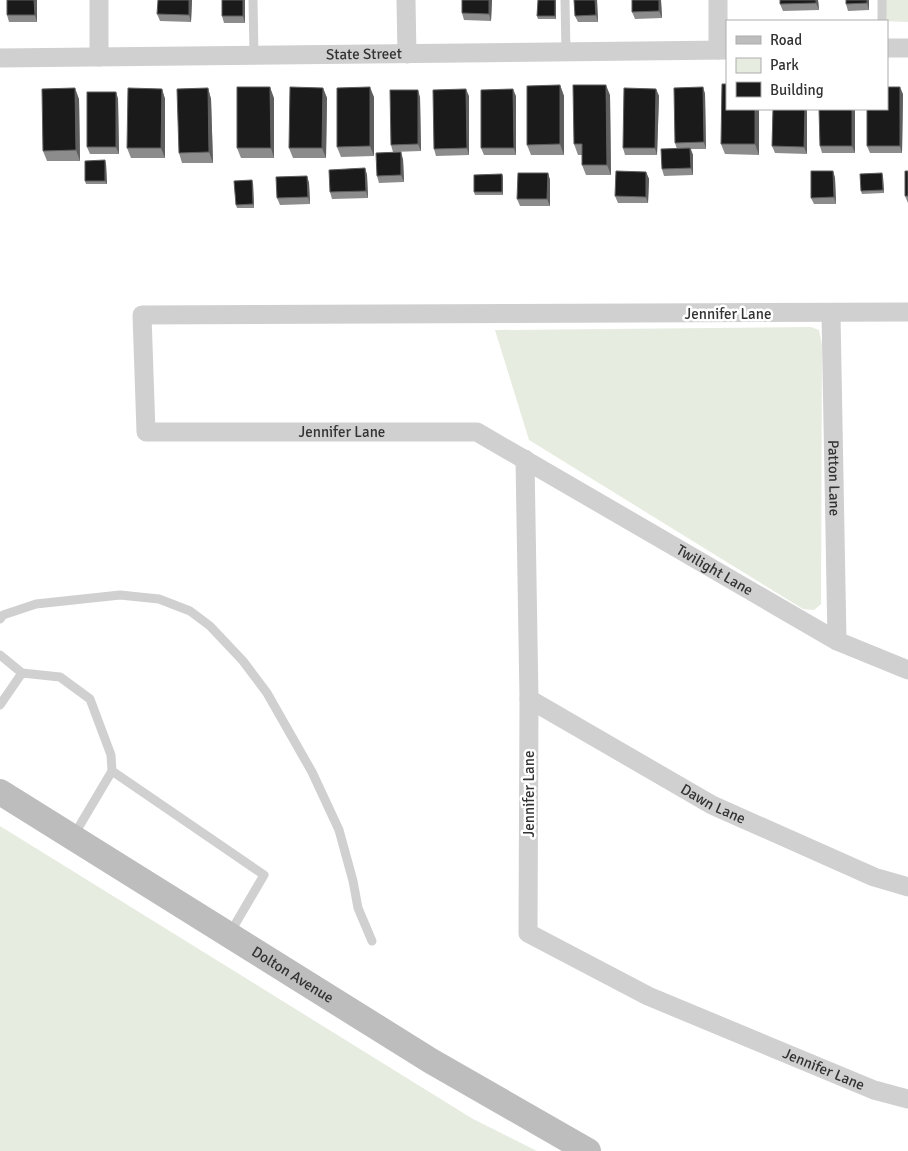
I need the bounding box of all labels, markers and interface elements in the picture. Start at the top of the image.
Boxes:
legend [726,20,888,110]
text: Road [770,31,802,49]
street label: State Street [326,45,402,63]
text: Park [770,56,799,74]
text: Building [770,81,824,99]
street label: Jennifer Lane [685,305,771,323]
street label: Jennifer Lane [298,423,385,441]
street label: Patton Lane [824,440,844,516]
street label: Twilight Lane [673,541,756,599]
street label: Jennifer Lane [520,751,538,837]
street label: Dawn Lane [677,780,748,828]
street label: Dolton Avenue [248,942,337,1007]
street label: Jennifer Lane [780,1044,867,1094]

